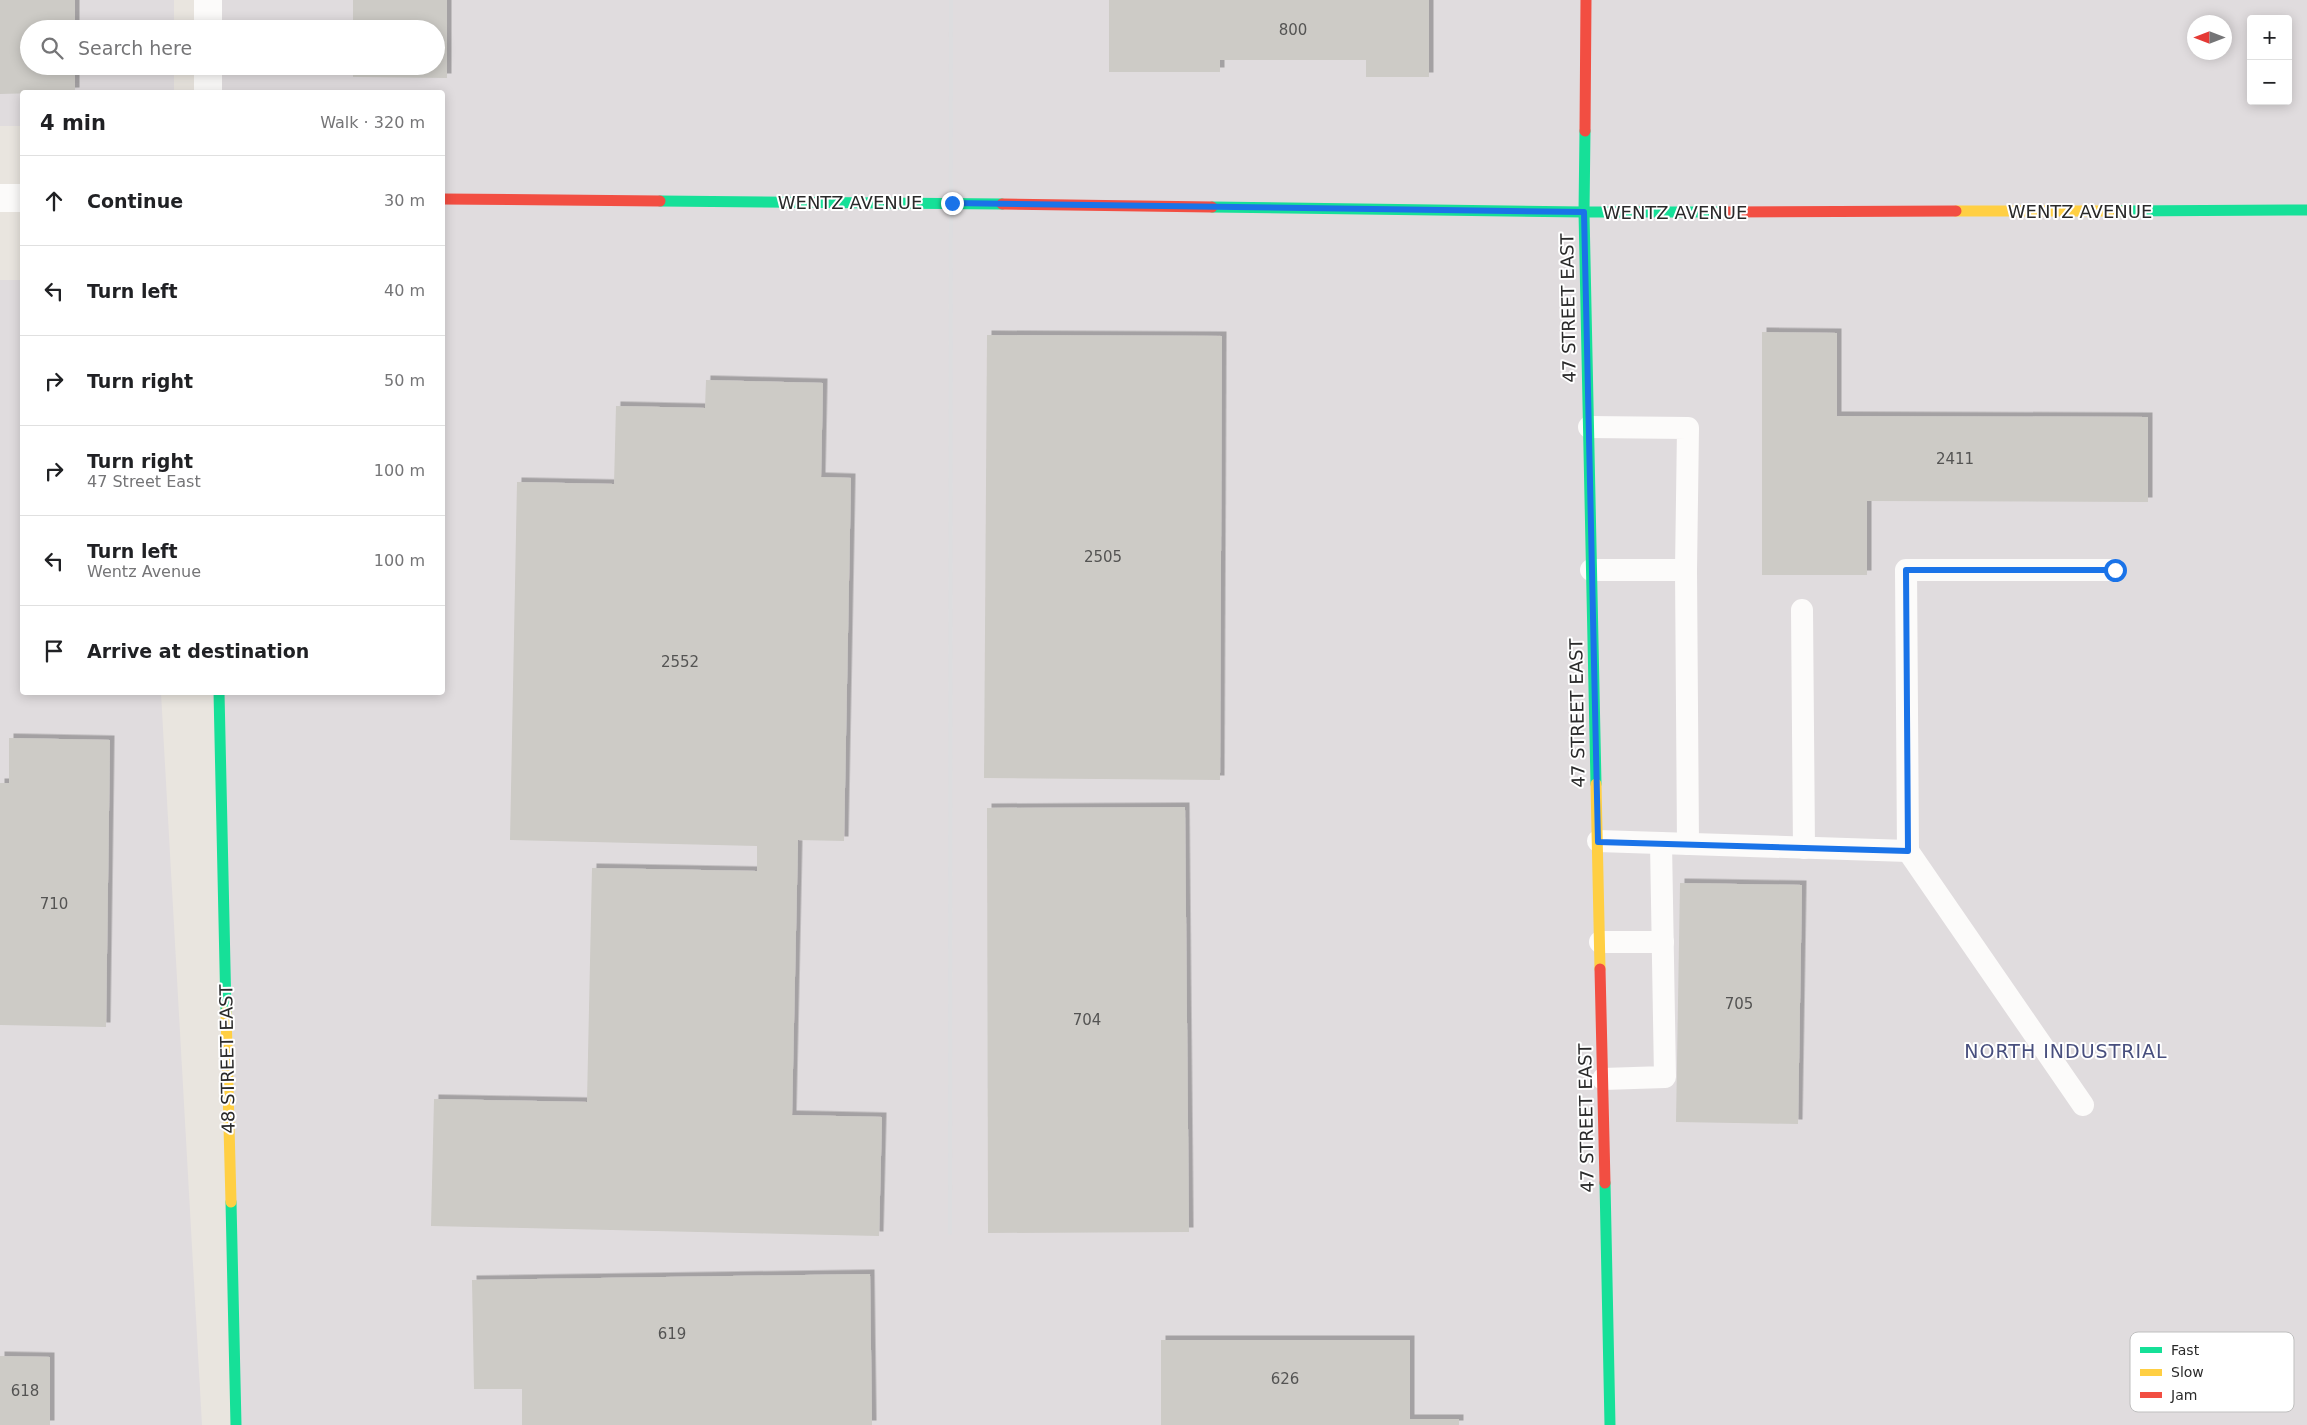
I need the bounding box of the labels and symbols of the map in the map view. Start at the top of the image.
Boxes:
north arrow [2187,15,2232,60]
house number: 800 [1279,21,1307,39]
street label: WENTZ AVENUE [778,192,922,213]
route end [941,192,964,215]
street label: WENTZ AVENUE [2008,201,2152,222]
street label: WENTZ AVENUE [1603,202,1747,223]
street label: 47 STREET EAST [1556,232,1580,383]
house number: 2411 [1936,450,1974,468]
house number: 2505 [1084,548,1122,566]
route start [2104,559,2127,582]
street label: 47 STREET EAST [1565,637,1589,788]
house number: 2552 [661,653,699,671]
house number: 710 [40,895,68,913]
street label: 48 STREET EAST [215,983,239,1134]
house number: 705 [1725,995,1753,1013]
house number: 704 [1073,1011,1101,1029]
district label: NORTH INDUSTRIAL [1964,1040,2168,1062]
street label: 47 STREET EAST [1574,1042,1598,1193]
house number: 619 [658,1325,686,1343]
legend [2130,1332,2294,1412]
text: Fast [2171,1342,2200,1358]
text: Slow [2171,1364,2204,1380]
house number: 626 [1271,1370,1299,1388]
house number: 618 [11,1382,39,1400]
text: Jam [2170,1387,2197,1403]

